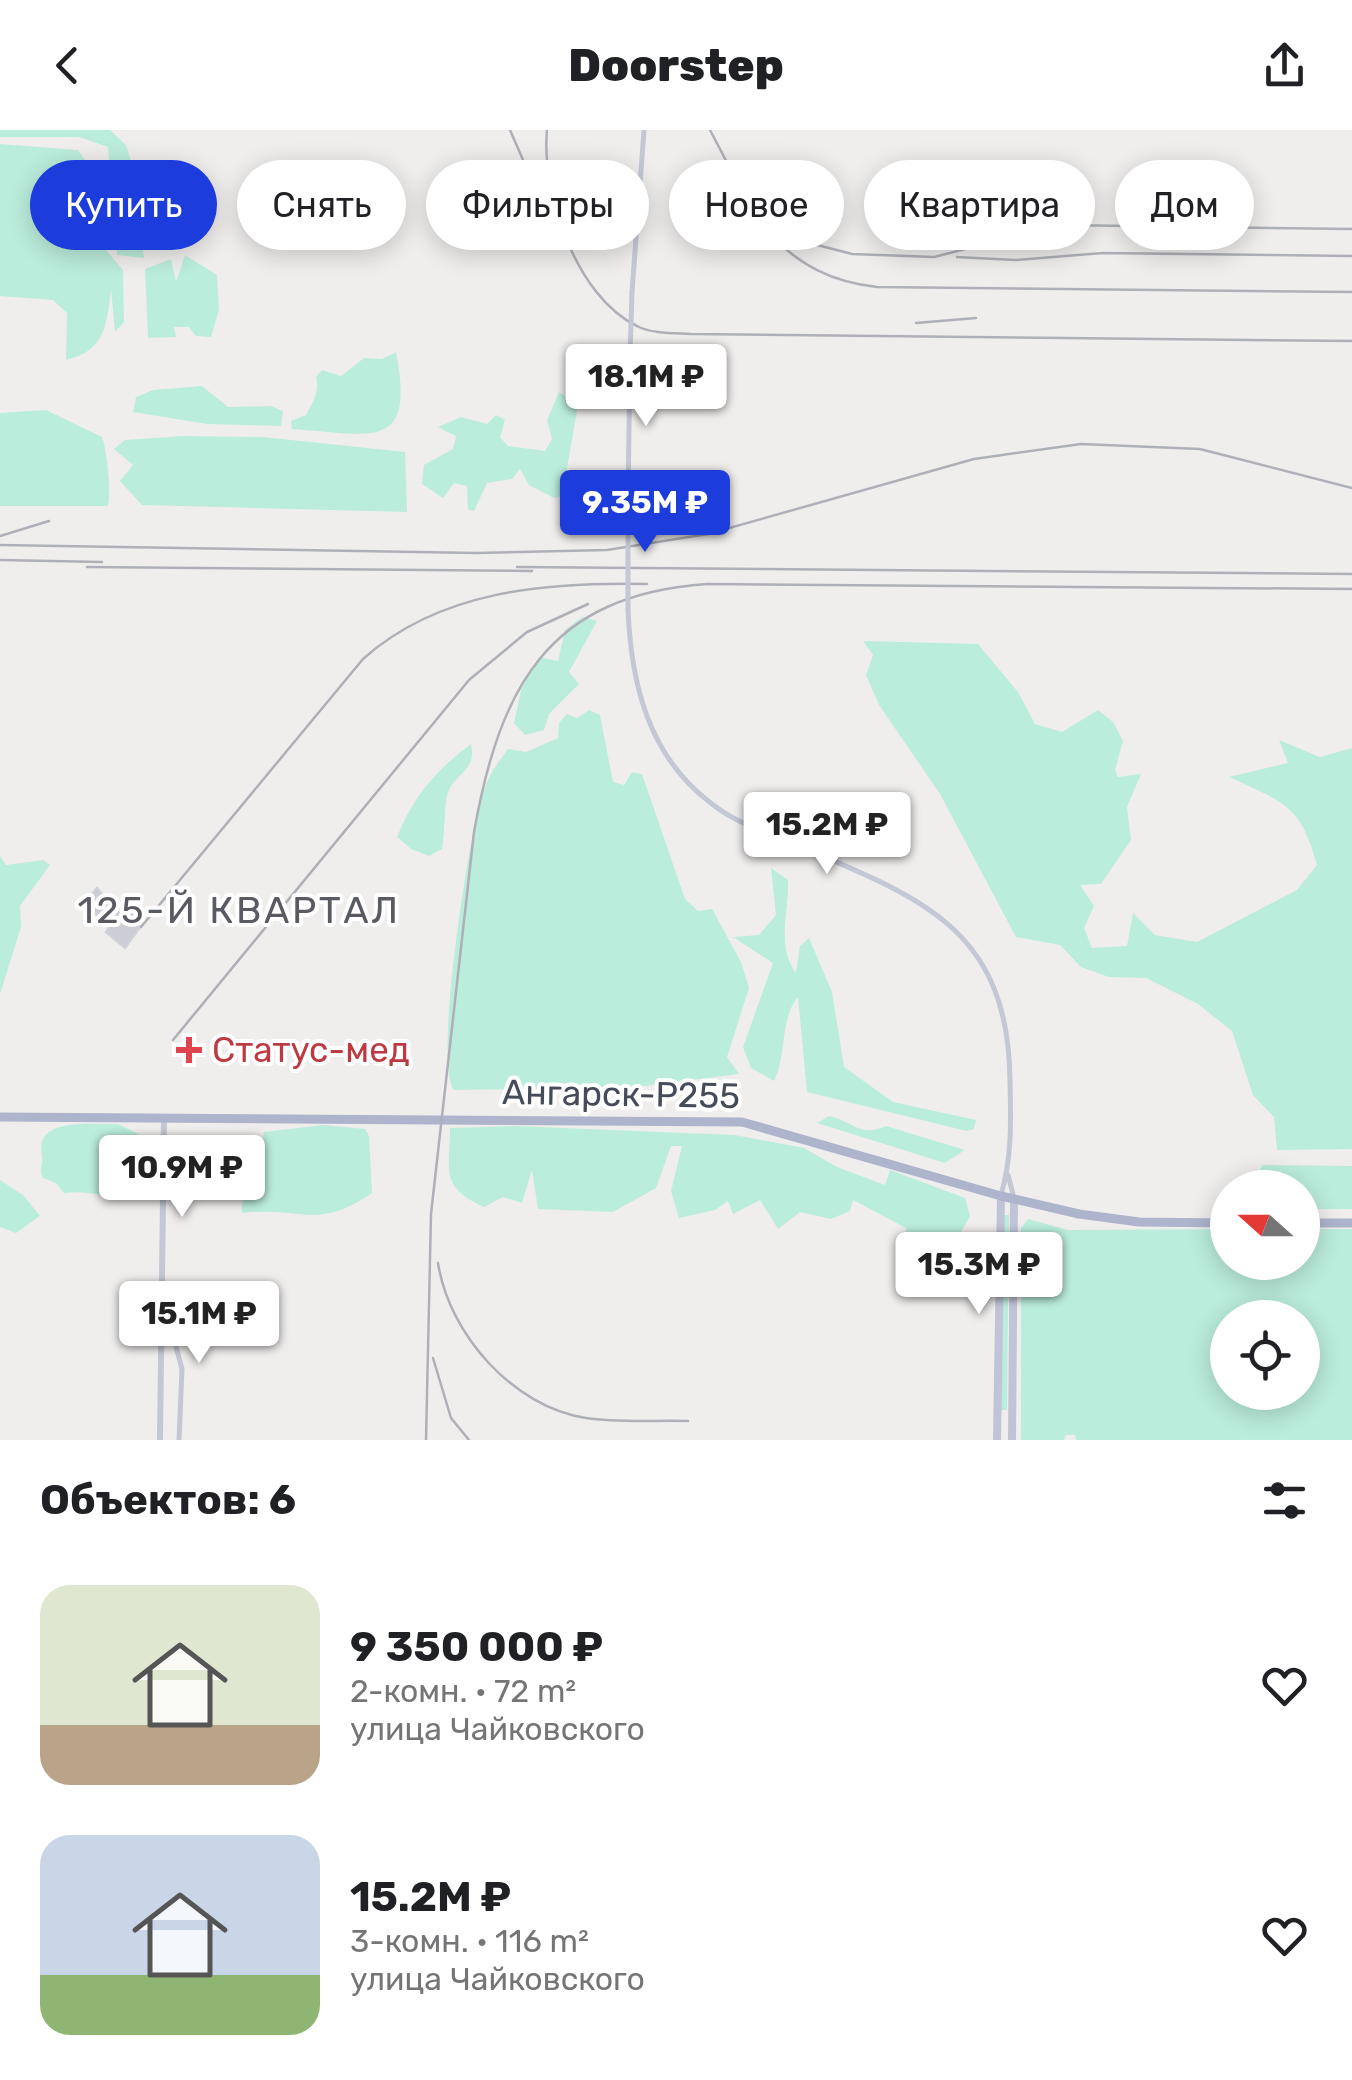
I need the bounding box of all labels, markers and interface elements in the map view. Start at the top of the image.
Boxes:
icon: back [40,38,95,93]
icon: share [1257,38,1312,93]
text: Doorstep [568,39,784,92]
chip: Купить [30,160,217,250]
chip: Снять [237,160,406,250]
chip: Фильтры [426,160,649,250]
chip: Новое [669,160,844,250]
chip: Квартира [864,160,1095,250]
chip: Дом [1115,160,1254,250]
pin: 18.1M ₽ [554,344,738,429]
text: 18.1M ₽ [588,357,704,395]
pin: 9.35M ₽ [553,470,737,555]
text: 9.35M ₽ [582,483,708,521]
pin: 15.2M ₽ [735,792,919,877]
text: 15.2M ₽ [766,805,888,843]
district label: 125-Й КВАРТАЛ [77,887,401,933]
place label: Статус-мед [212,1029,410,1071]
marker: Статус-мед [176,1037,202,1063]
street label: Ангарск-Р255 [502,1071,740,1117]
pin: 10.9M ₽ [90,1135,274,1220]
text: 10.9M ₽ [121,1148,243,1186]
north arrow [1210,1170,1320,1280]
map controls [1210,1170,1320,1410]
pin: 15.3M ₽ [887,1232,1071,1317]
text: 15.3M ₽ [917,1245,1041,1283]
pin: 15.1M ₽ [107,1281,291,1366]
text: 15.1M ₽ [141,1294,257,1332]
button: locate [1210,1300,1320,1410]
icon: filters [1257,1473,1312,1528]
text: Объектов: 6 [40,1475,296,1525]
text: 9 350 000 ₽ [350,1622,603,1672]
icon: home [120,1625,240,1745]
icon: heart [1257,1658,1312,1713]
text: 2-комн. · 72 m² [350,1672,576,1710]
text: улица Чайковского [350,1710,645,1748]
text: 15.2M ₽ [350,1872,511,1922]
icon: home [120,1875,240,1995]
icon: heart [1257,1908,1312,1963]
text: 3-комн. · 116 m² [350,1922,589,1960]
text: улица Чайковского [350,1960,645,1998]

